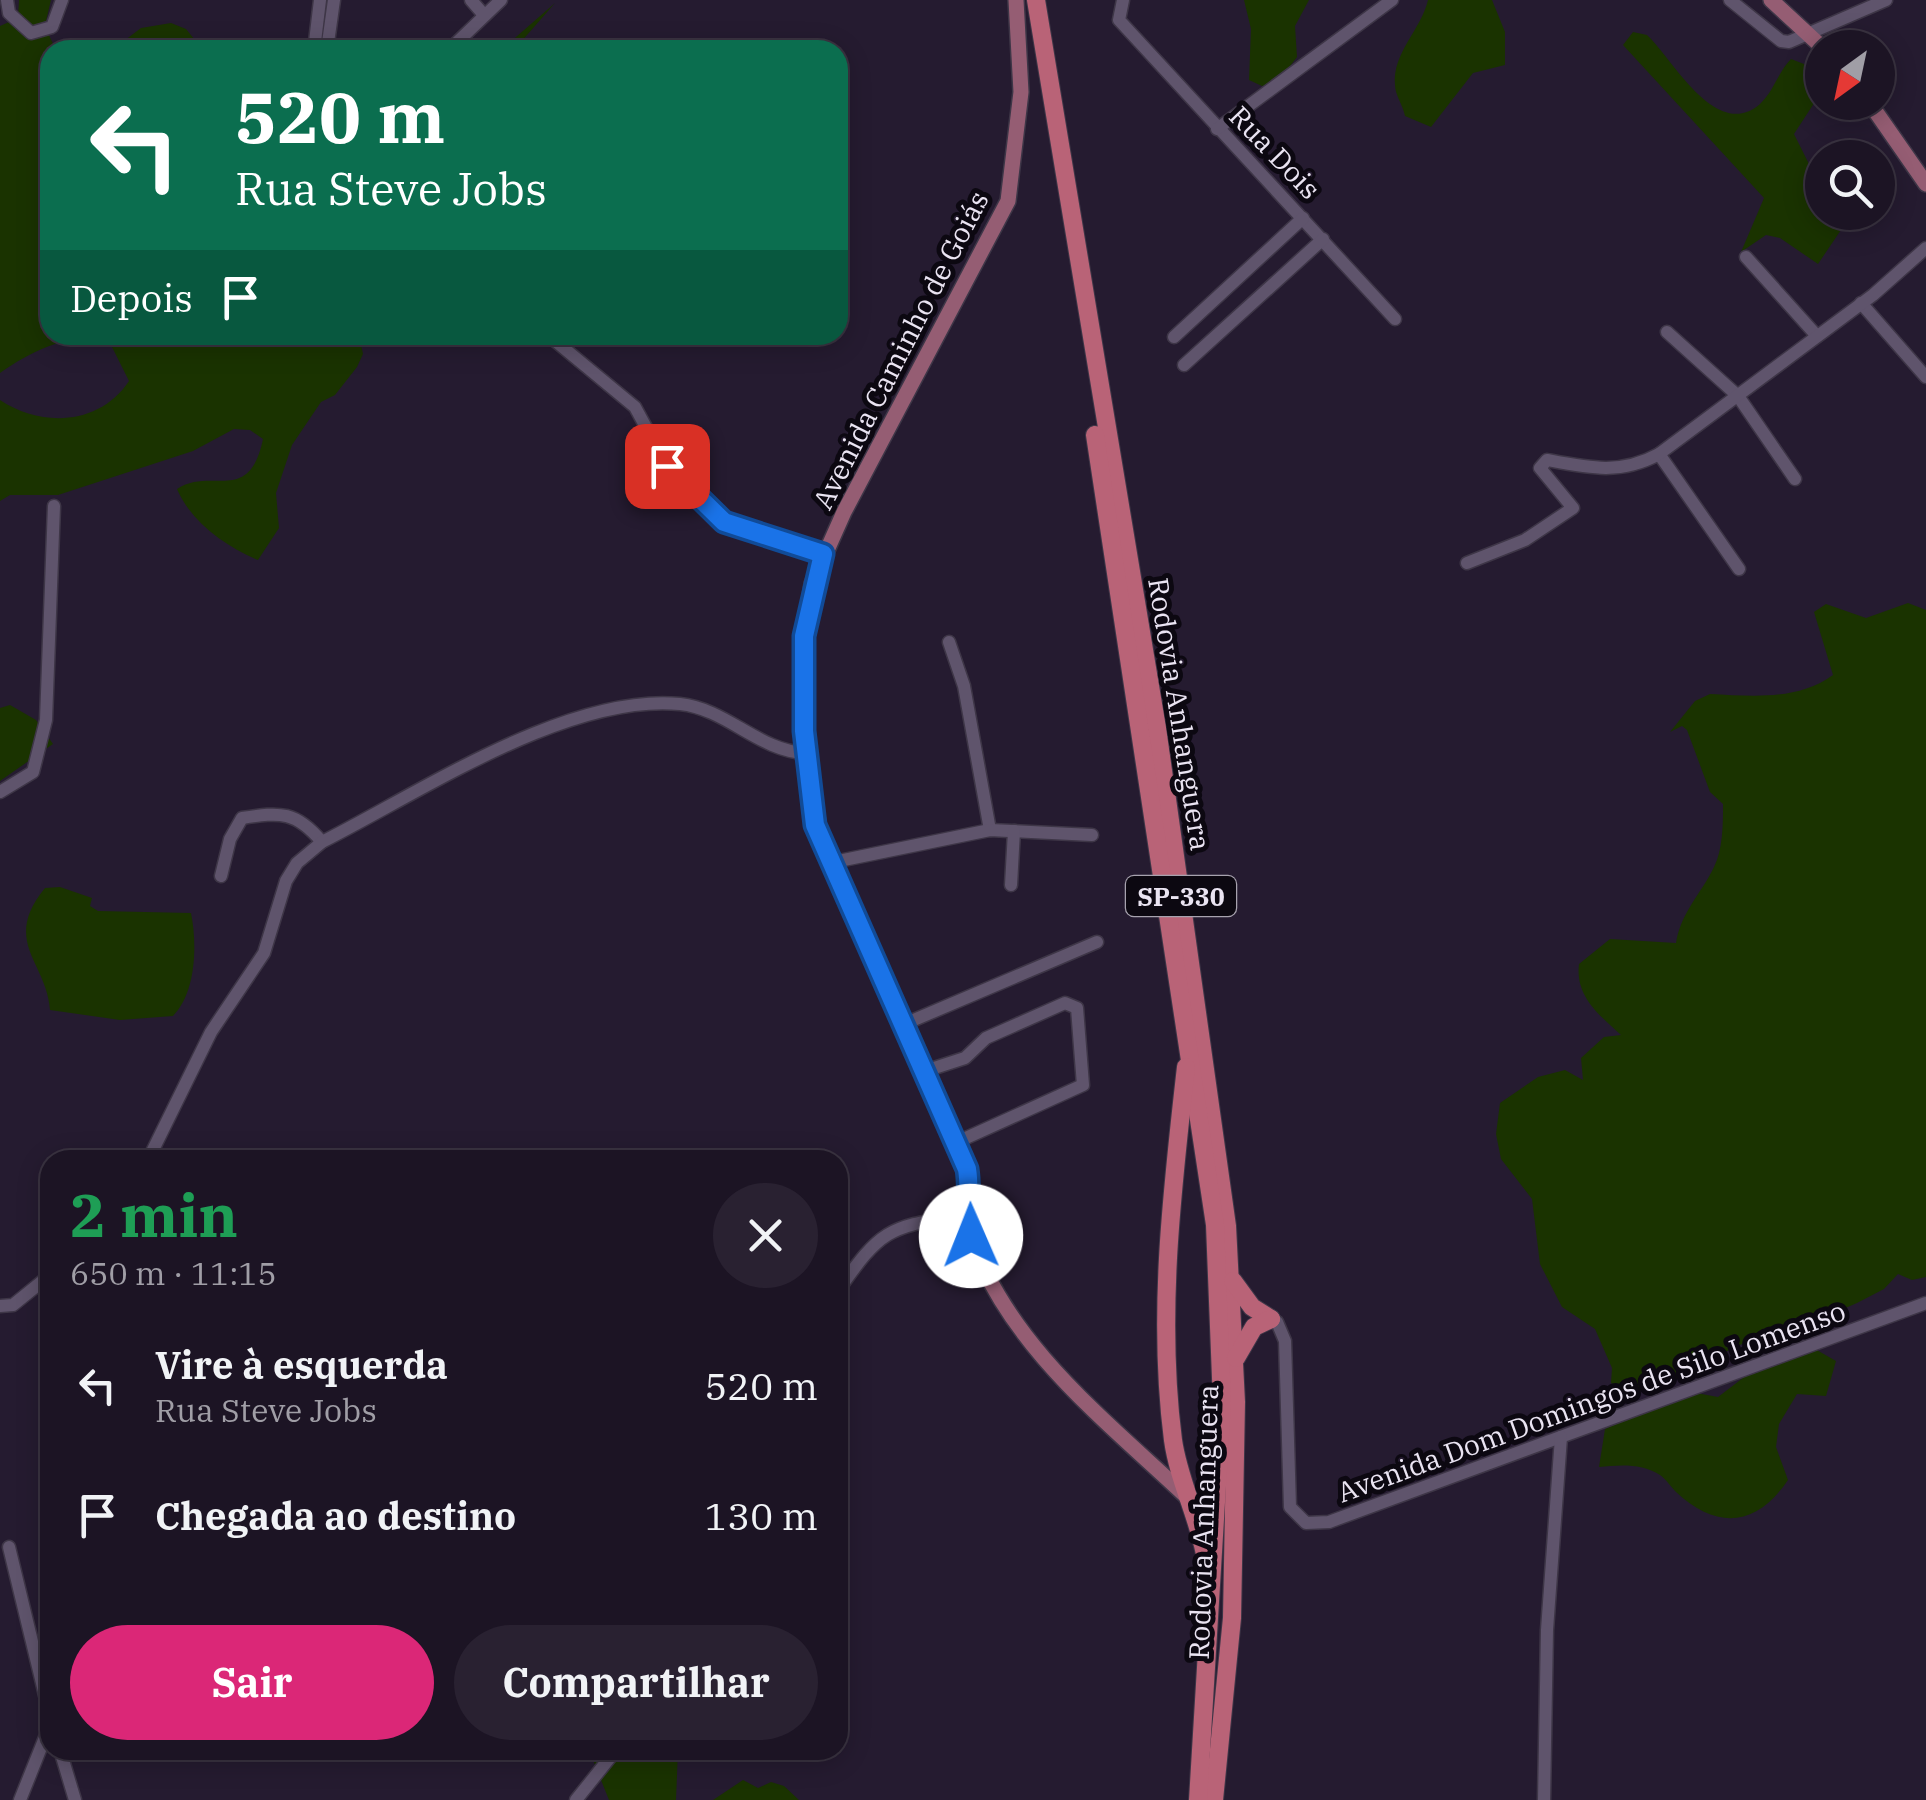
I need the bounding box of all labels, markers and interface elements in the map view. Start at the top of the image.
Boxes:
north arrow [1805,30,1895,120]
map controls [1805,30,1895,230]
text: 520 m [235,71,445,162]
icon: left [70,80,200,210]
street label: Rua Dois [1221,97,1329,207]
button: search [1805,140,1895,230]
text: Rua Steve Jobs [235,159,547,217]
street label: Avenida Caminho de Goiás [804,185,996,515]
icon: arrive [213,270,268,325]
text: Depois [70,273,193,322]
pin [625,424,710,509]
icon: arrive [640,439,695,494]
street label: Rodovia Anhanguera [1140,575,1220,853]
road number: SP-330 [1126,876,1236,916]
text: 2 min [70,1175,238,1254]
button: close [713,1183,818,1288]
position arrow [919,1184,1023,1288]
text: 650 m · 11:15 [70,1252,277,1294]
street label: Avenida Dom Domingos de Silo Lomenso [1332,1292,1850,1510]
text: Vire à esquerda [155,1340,448,1389]
icon: left [70,1358,125,1413]
text: 520 m [705,1361,818,1410]
street label: Rodovia Anhanguera [1180,1384,1226,1660]
text: Rua Steve Jobs [155,1389,377,1431]
icon: arrive [70,1488,125,1543]
text: Chegada ao destino [155,1491,516,1540]
text: 130 m [705,1491,818,1540]
button: Sair [70,1625,434,1740]
button: Compartilhar [454,1625,818,1740]

